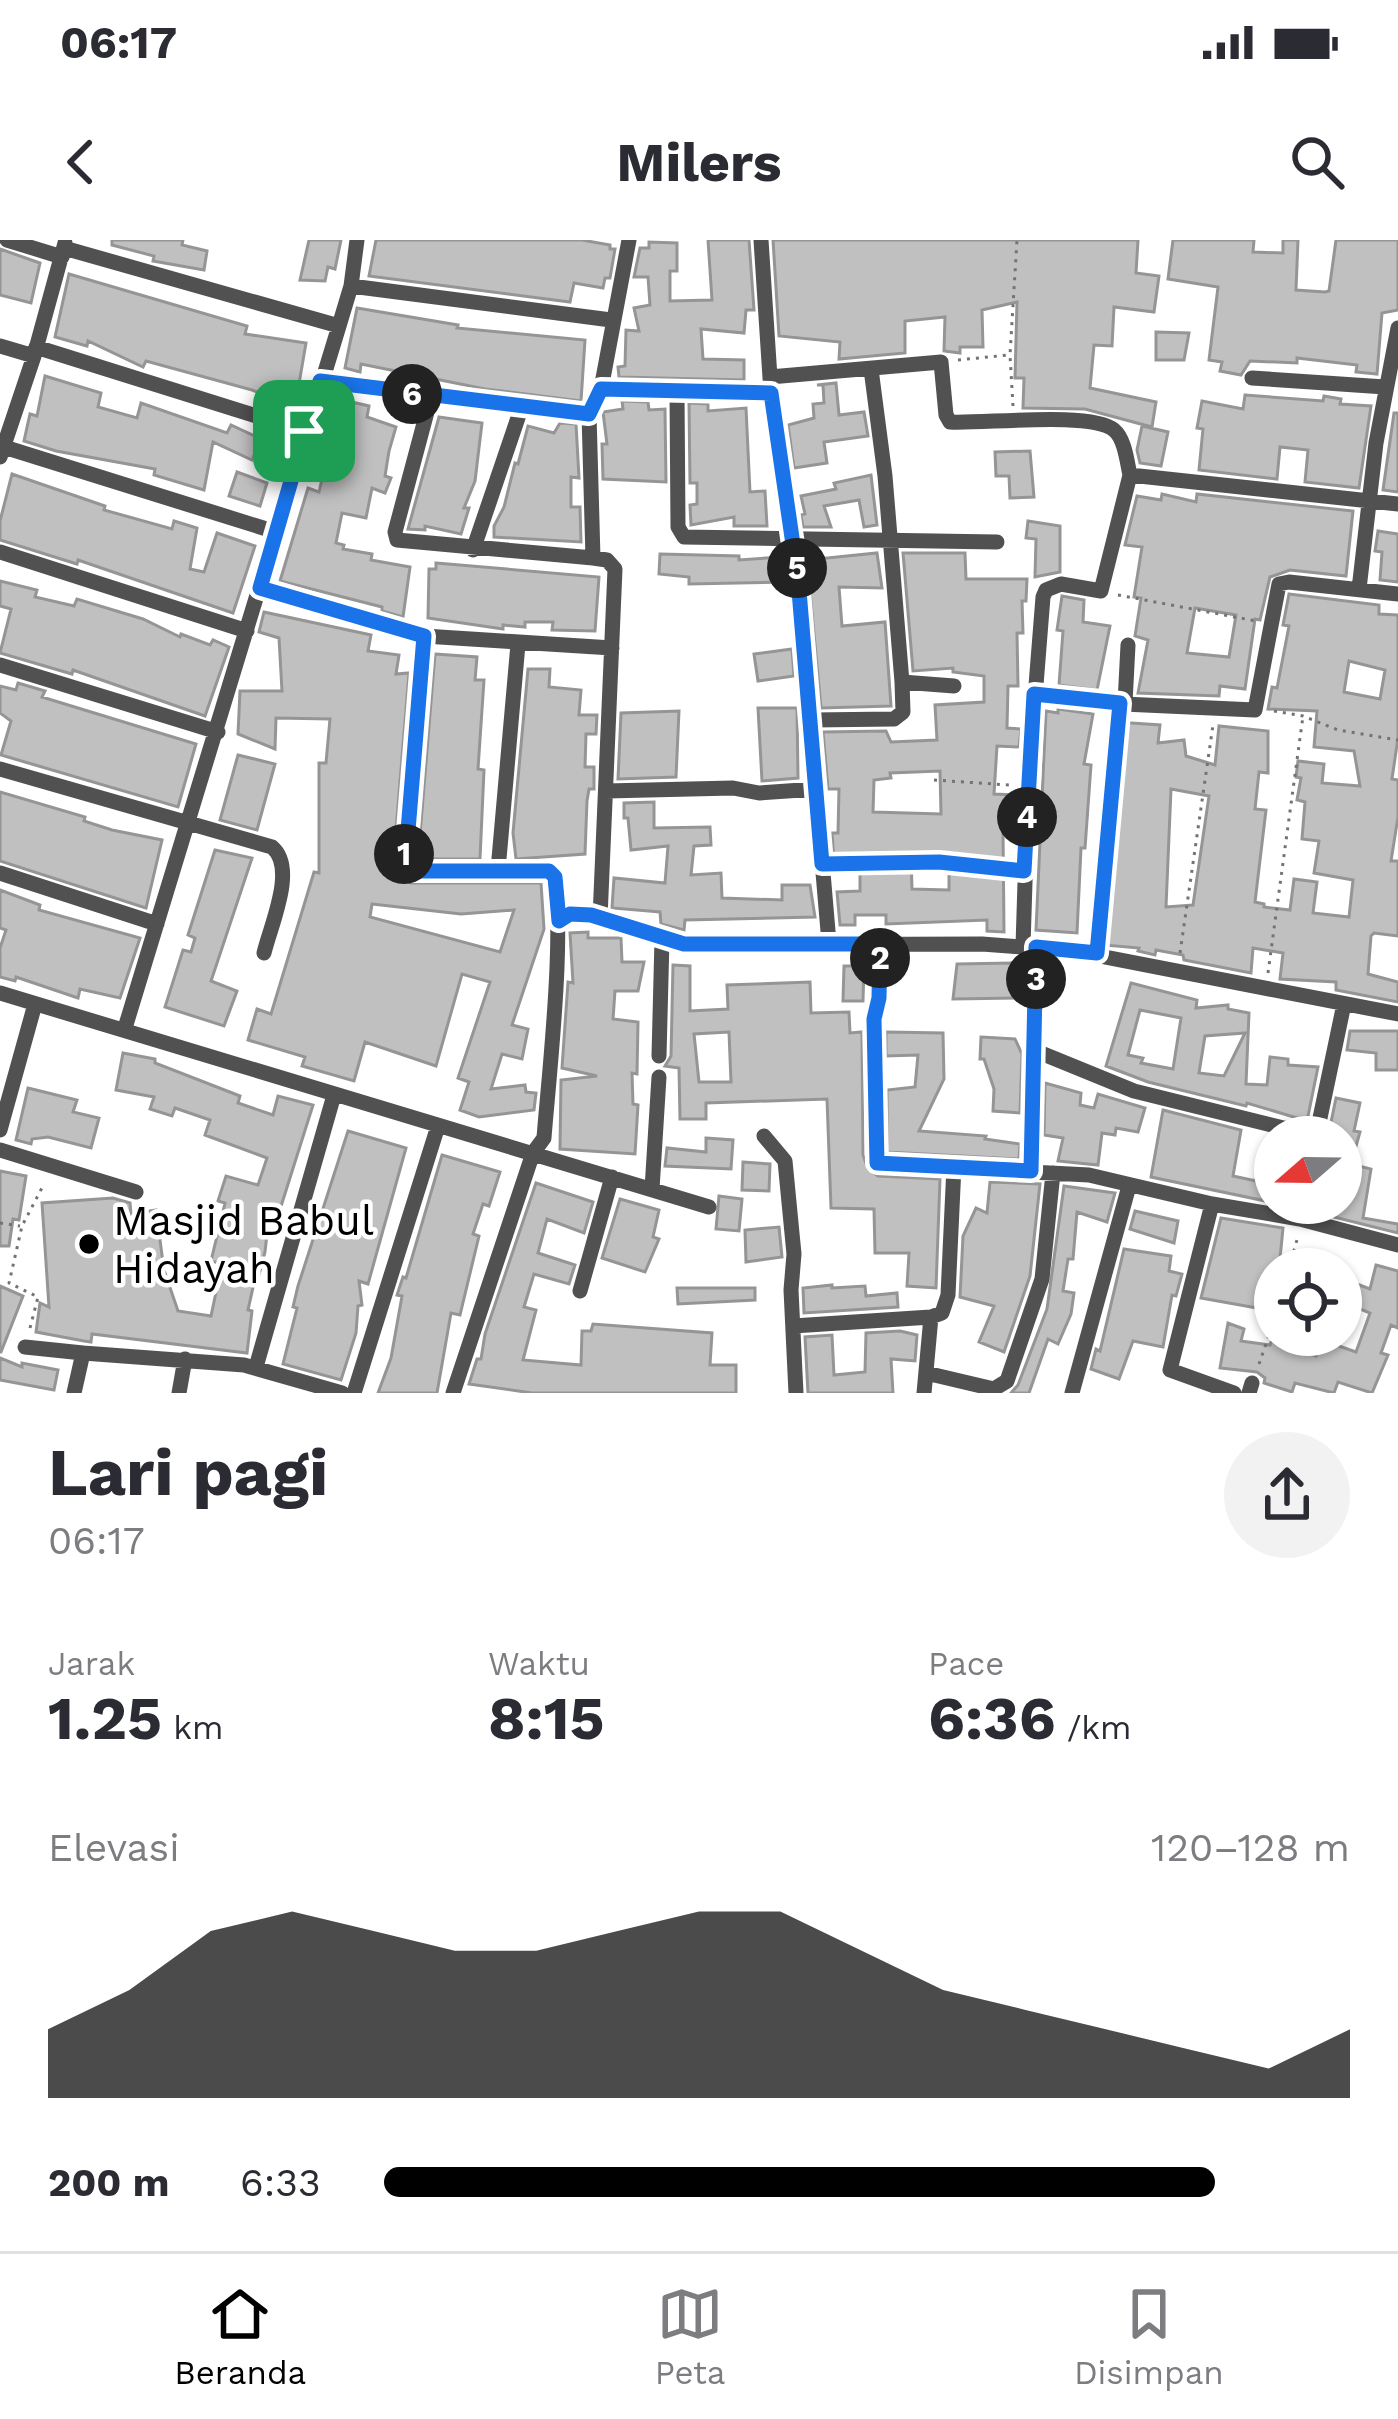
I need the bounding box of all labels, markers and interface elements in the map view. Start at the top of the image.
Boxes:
text: 06:17 [60,16,177,69]
icon: back [48,129,114,195]
icon: search [1284,129,1350,195]
text: Milers [616,131,782,194]
pin: 6 [382,364,442,424]
text: 6 [402,374,422,413]
pin [253,380,355,482]
icon: arrive [271,398,337,464]
pin: 5 [767,538,827,598]
text: 5 [787,548,807,587]
pin: 4 [997,787,1057,847]
text: 4 [1016,797,1038,836]
pin: 1 [374,824,434,884]
text: 1 [397,834,411,873]
pin: 2 [850,928,910,988]
text: 2 [870,938,890,977]
pin: 3 [1006,949,1066,1009]
text: 3 [1026,959,1046,998]
north arrow [1254,1116,1362,1224]
map controls [1254,1116,1362,1356]
place label: Masjid Babul Hidayah [113,1196,374,1293]
marker: Masjid Babul Hidayah [76,1231,102,1257]
button: locate [1254,1248,1362,1356]
button: share [1224,1432,1350,1558]
text: Lari pagi [48,1434,328,1511]
text: 06:17 [48,1518,145,1563]
text: Jarak [48,1644,135,1683]
text: Waktu [488,1644,590,1683]
text: Pace [928,1644,1004,1683]
text: 1.25 [48,1683,162,1754]
text: 8:15 [488,1683,605,1754]
text: 6:36 [928,1683,1056,1754]
text: km [162,1708,223,1747]
text: /km [1056,1708,1131,1747]
text: Elevasi [48,1825,180,1870]
text: 120–128 m [1151,1825,1350,1870]
text: 200 m [48,2160,169,2205]
text: 6:33 [240,2160,321,2205]
tab: Beranda [174,2281,306,2392]
tab: Peta [655,2281,726,2392]
tab: Disimpan [1074,2281,1224,2392]

